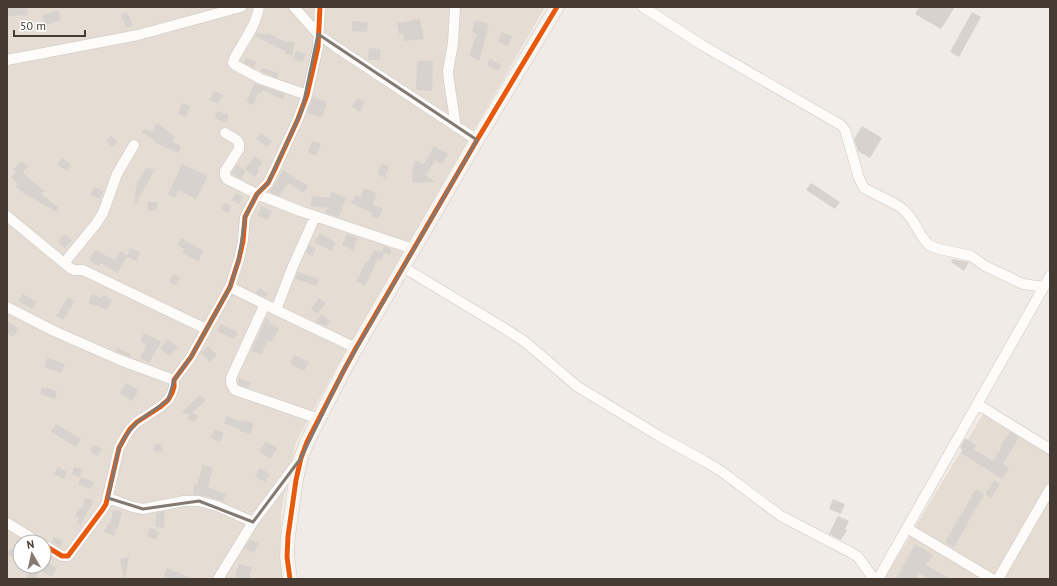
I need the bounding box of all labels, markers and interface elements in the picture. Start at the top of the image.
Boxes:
scale bar [14,12,85,38]
text: 50 m [20,18,46,33]
north arrow [12,534,52,574]
text: N [26,537,35,552]

